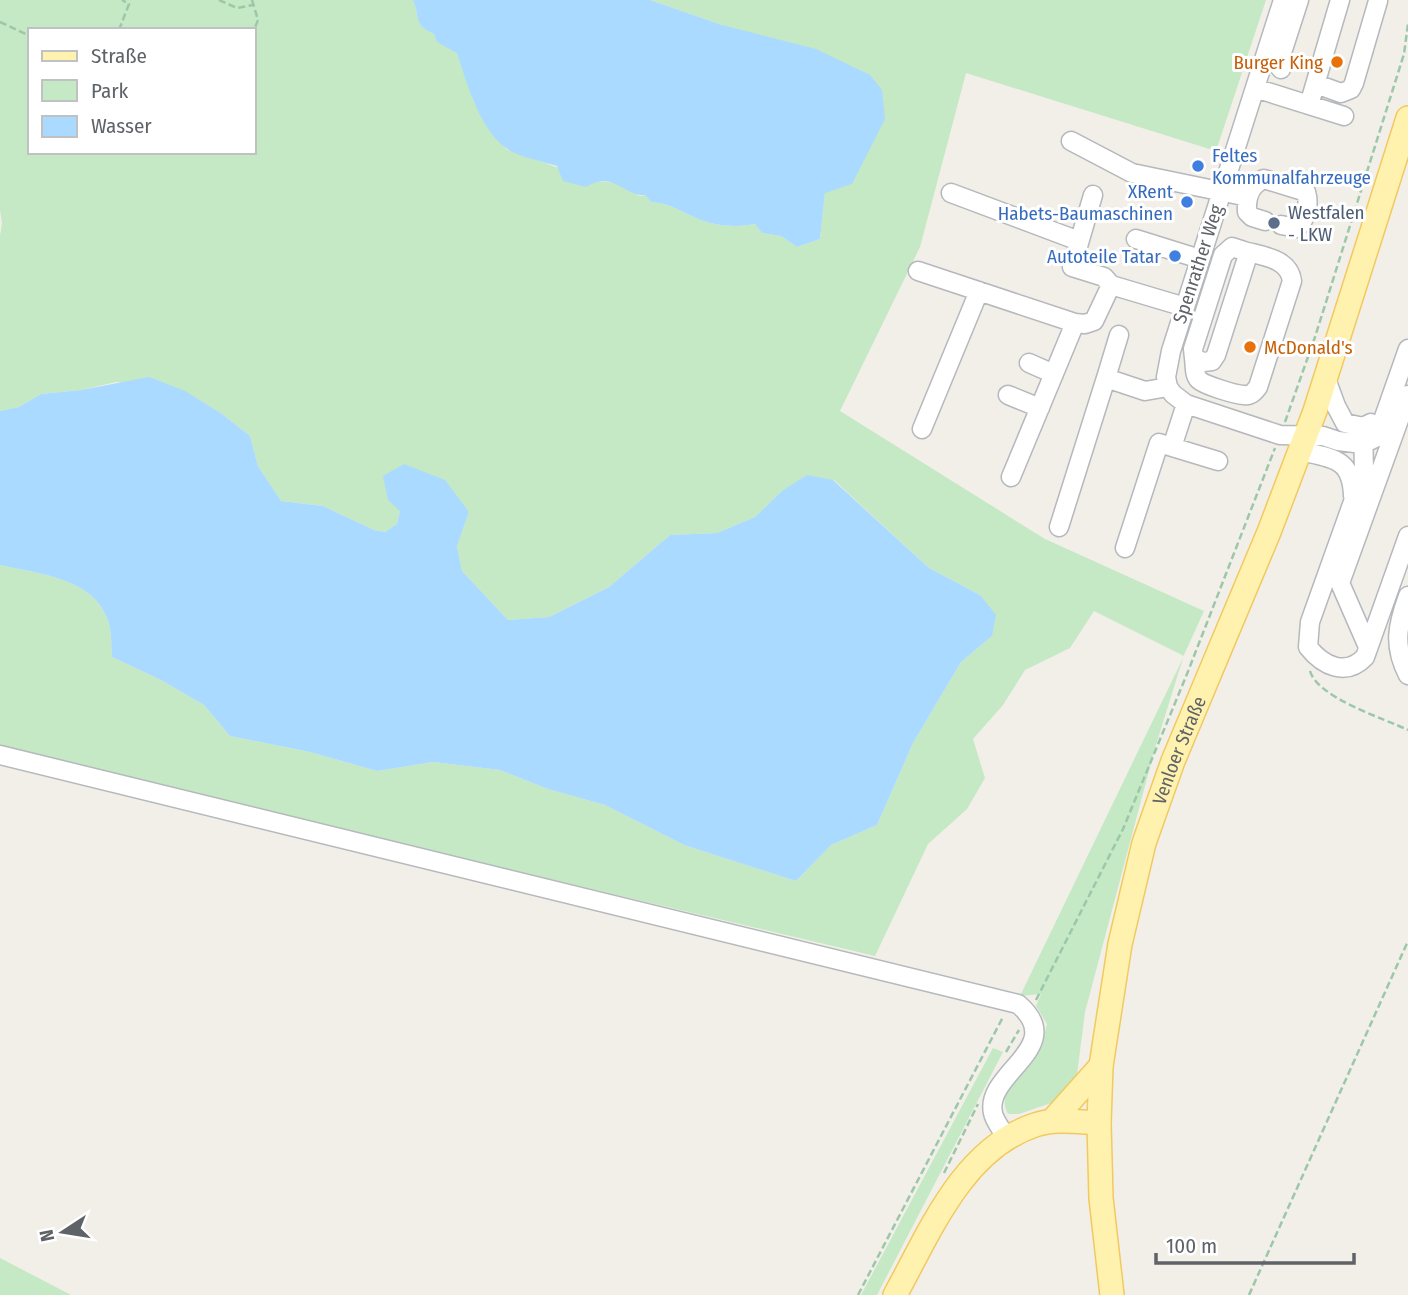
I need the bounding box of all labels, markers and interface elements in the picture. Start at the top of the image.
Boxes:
legend [28,28,256,154]
text: Straße [91,43,147,69]
place label: Burger King [1233,51,1323,74]
marker: Burger King [1329,54,1345,70]
text: Park [91,78,129,104]
text: Wasser [91,113,152,139]
place label: Feltes Kommunalfahrzeuge [1212,144,1371,189]
marker: Feltes Kommunalfahrzeuge [1190,158,1206,174]
place label: XRent Habets-Baumaschinen [998,180,1174,225]
marker: XRent Habets-Baumaschinen [1179,194,1195,210]
place label: Westfalen - LKW [1288,201,1365,246]
street label: Spenrather Weg [1168,202,1228,326]
marker: Westfalen - LKW [1266,215,1282,231]
place label: Autoteile Tatar [1047,245,1161,268]
marker: Autoteile Tatar [1167,248,1183,264]
place label: McDonald's [1264,336,1353,359]
marker: McDonald's [1242,339,1258,355]
street label: Venloer Straße [1147,693,1210,807]
north arrow [28,1197,98,1267]
scale bar [1156,1222,1354,1266]
text: N [34,1227,59,1243]
text: 100 m [1166,1233,1217,1259]

